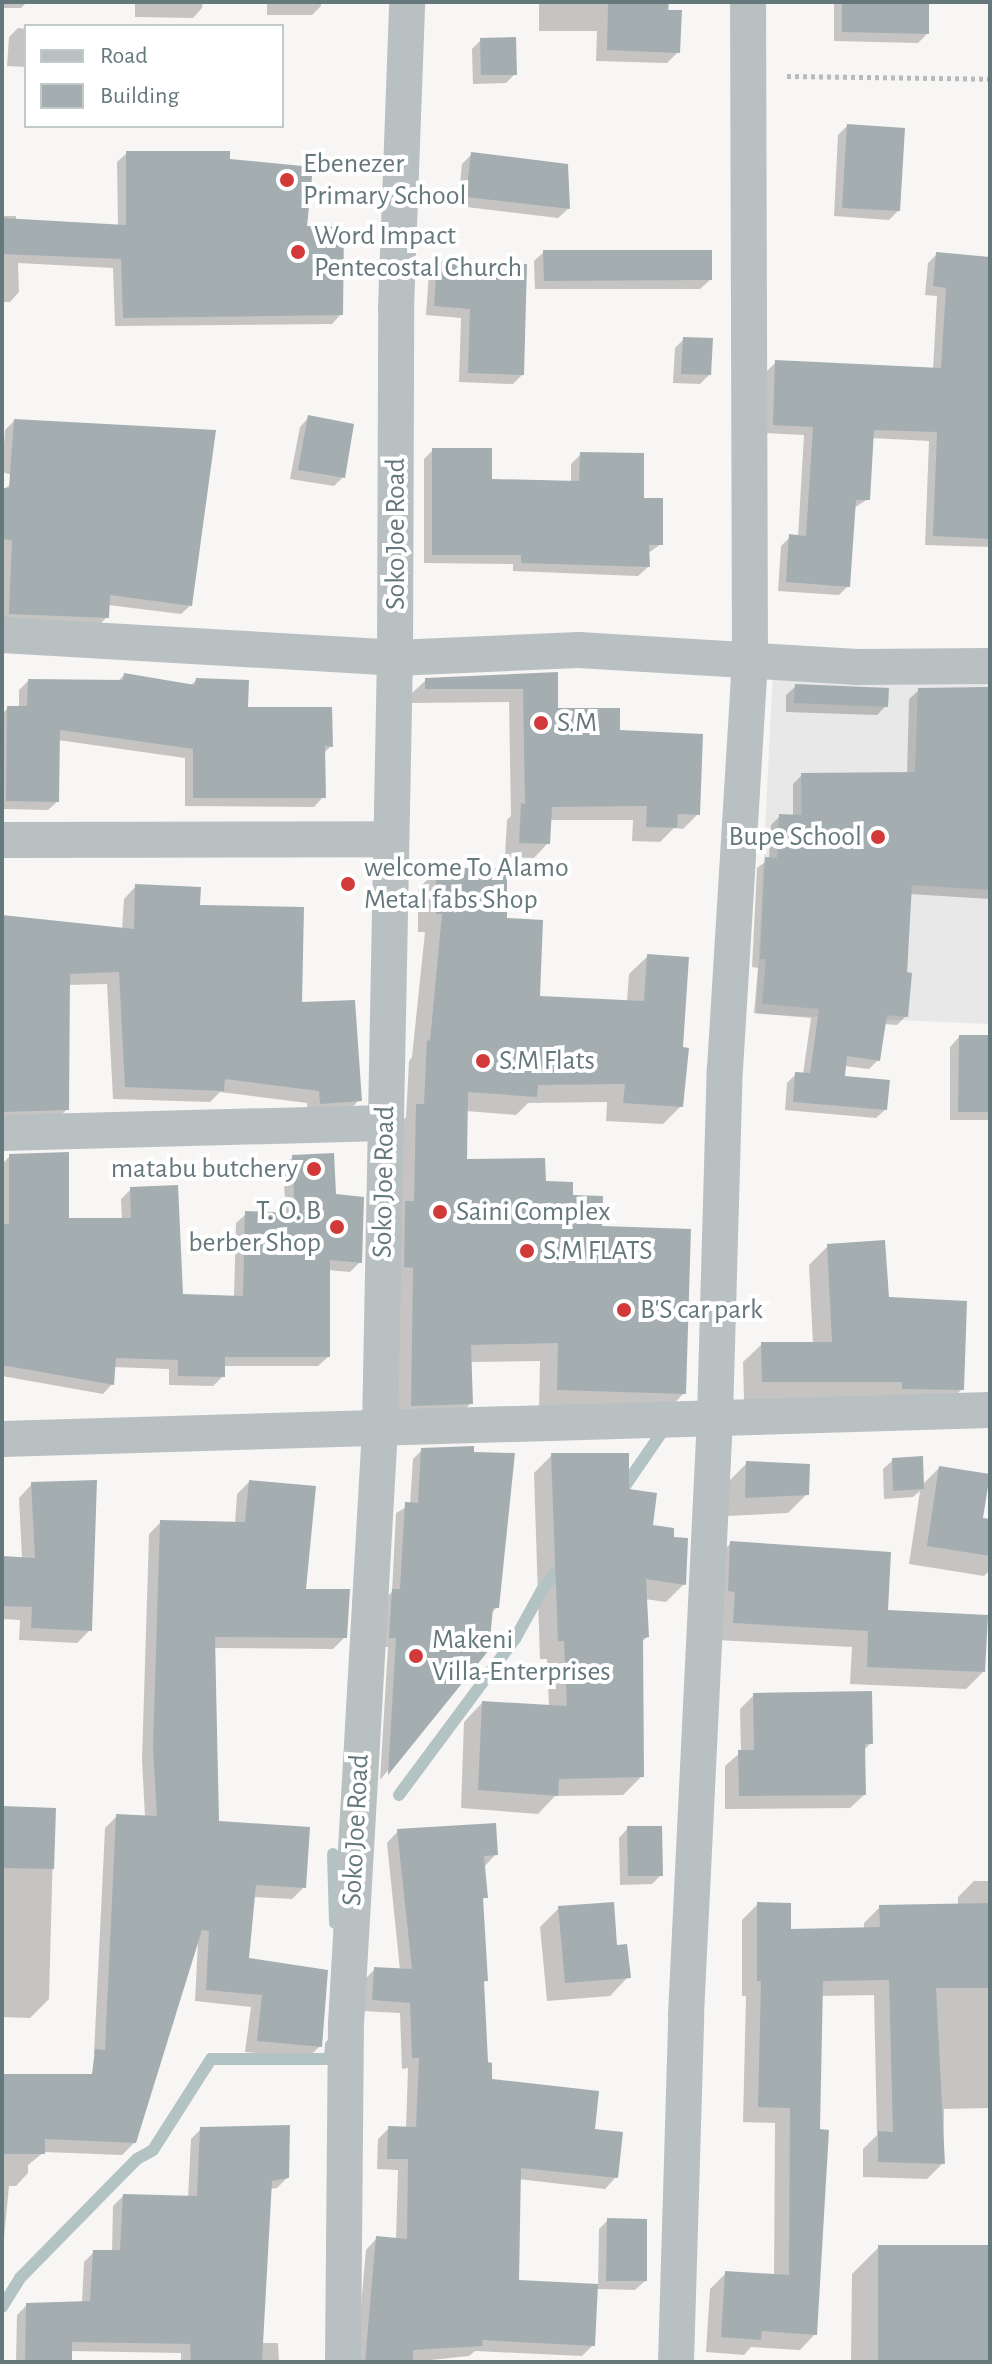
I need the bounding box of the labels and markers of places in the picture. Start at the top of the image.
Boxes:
place label: Ebenezer Primary School [303,147,466,213]
marker: Ebenezer Primary School [278,171,296,189]
place label: Word Impact Pentecostal Church [314,219,522,285]
marker: Word Impact Pentecostal Church [289,243,307,261]
place label: S.M [557,706,597,740]
marker: S.M [532,714,550,732]
place label: Bupe School [728,820,862,854]
marker: Bupe School [869,828,887,846]
place label: welcome To Alamo Metal fabs Shop [364,851,569,917]
marker: welcome To Alamo Metal fabs Shop [339,875,357,893]
place label: S.M Flats [499,1044,595,1078]
marker: S.M Flats [474,1052,492,1070]
place label: matabu butchery [111,1152,298,1186]
marker: matabu butchery [305,1160,323,1178]
place label: T. O. B berber Shop [188,1194,321,1260]
place label: Saini Complex [456,1195,610,1229]
marker: Saini Complex [431,1203,449,1221]
marker: T. O. B berber Shop [328,1218,346,1236]
place label: S.M FLATS [543,1234,653,1268]
marker: S.M FLATS [518,1242,536,1260]
place label: B'S car park [640,1293,763,1327]
marker: B'S car park [615,1301,633,1319]
place label: Makeni Villa-Enterprises [432,1623,611,1689]
marker: Makeni Villa-Enterprises [407,1647,425,1665]

